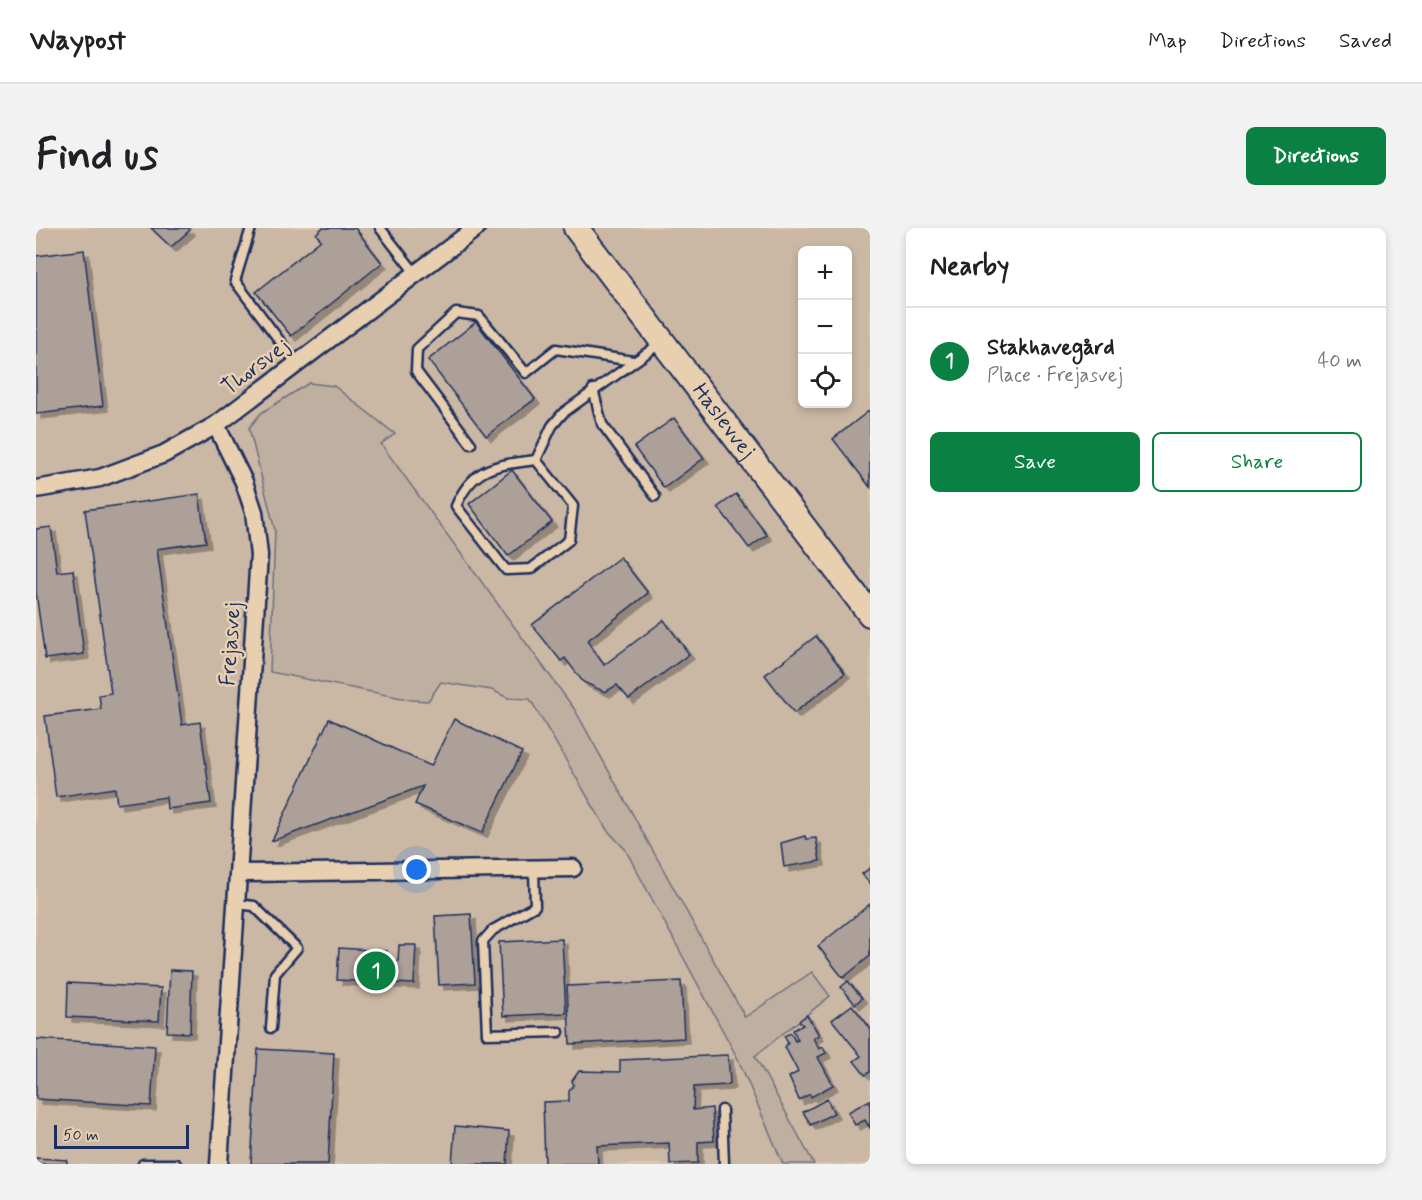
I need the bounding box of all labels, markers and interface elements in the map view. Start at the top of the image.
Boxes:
text: Waypost [30,23,126,60]
text: Map [1148,27,1187,55]
text: Directions [1220,27,1306,55]
text: Saved [1339,27,1392,55]
button: Directions [1246,127,1386,185]
text: Find us [36,129,158,184]
map controls [798,246,852,408]
button: + [798,246,852,300]
text: Nearby [930,250,1009,284]
button: − [798,300,852,354]
street label: Thorsvej [216,332,296,402]
text: Stakhavegård [987,334,1115,362]
text: 1 [945,348,954,375]
text: 40 m [1318,348,1362,375]
button: locate [798,354,852,408]
text: Place · Frejasvej [987,362,1123,389]
street label: Haslevvej [685,378,761,465]
button: Save [930,432,1140,492]
button: Share [1152,432,1362,492]
street label: Frejasvej [214,601,248,687]
your location [402,855,431,884]
pin: 1 [356,948,396,994]
scale bar [54,1122,189,1150]
text: 50 m [63,1125,99,1146]

